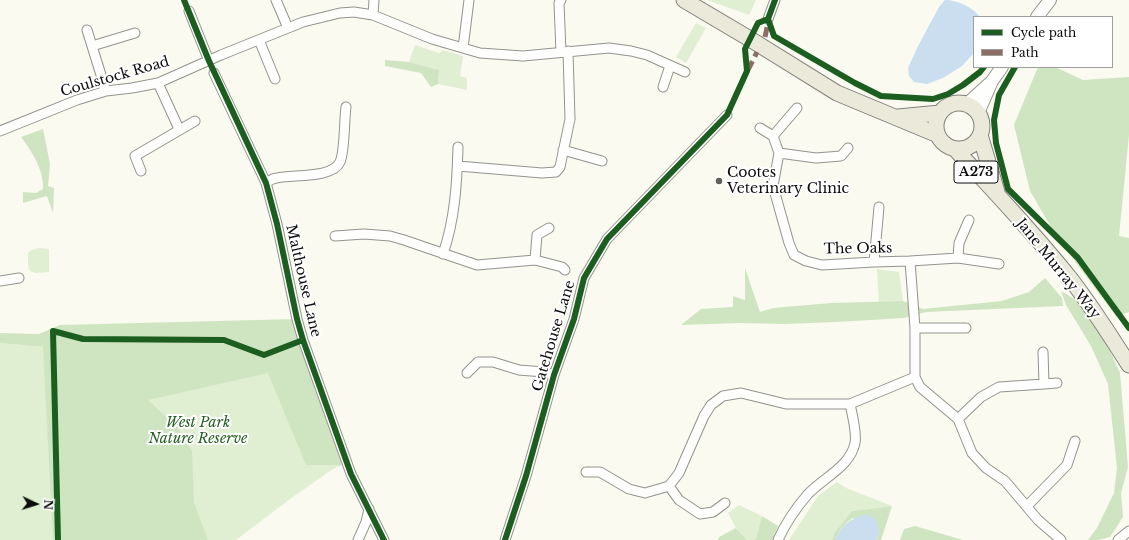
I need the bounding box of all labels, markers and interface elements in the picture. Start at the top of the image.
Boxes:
legend [973,16,1113,68]
text: Cycle path [1011,25,1076,40]
text: Path [1011,45,1039,60]
street label: Coulstock Road [59,53,171,101]
road number: A273 [954,161,998,183]
place label: Cootes Veterinary Clinic [727,165,849,198]
marker: Cootes Veterinary Clinic [714,176,724,186]
street label: Jane Murray Way [1012,215,1104,323]
street label: Malthouse Lane [282,223,324,339]
street label: The Oaks [823,240,893,258]
street label: Gatehouse Lane [529,278,579,394]
park label: West Park Nature Reserve [149,415,247,448]
north arrow [16,484,56,524]
text: N [41,499,55,510]

